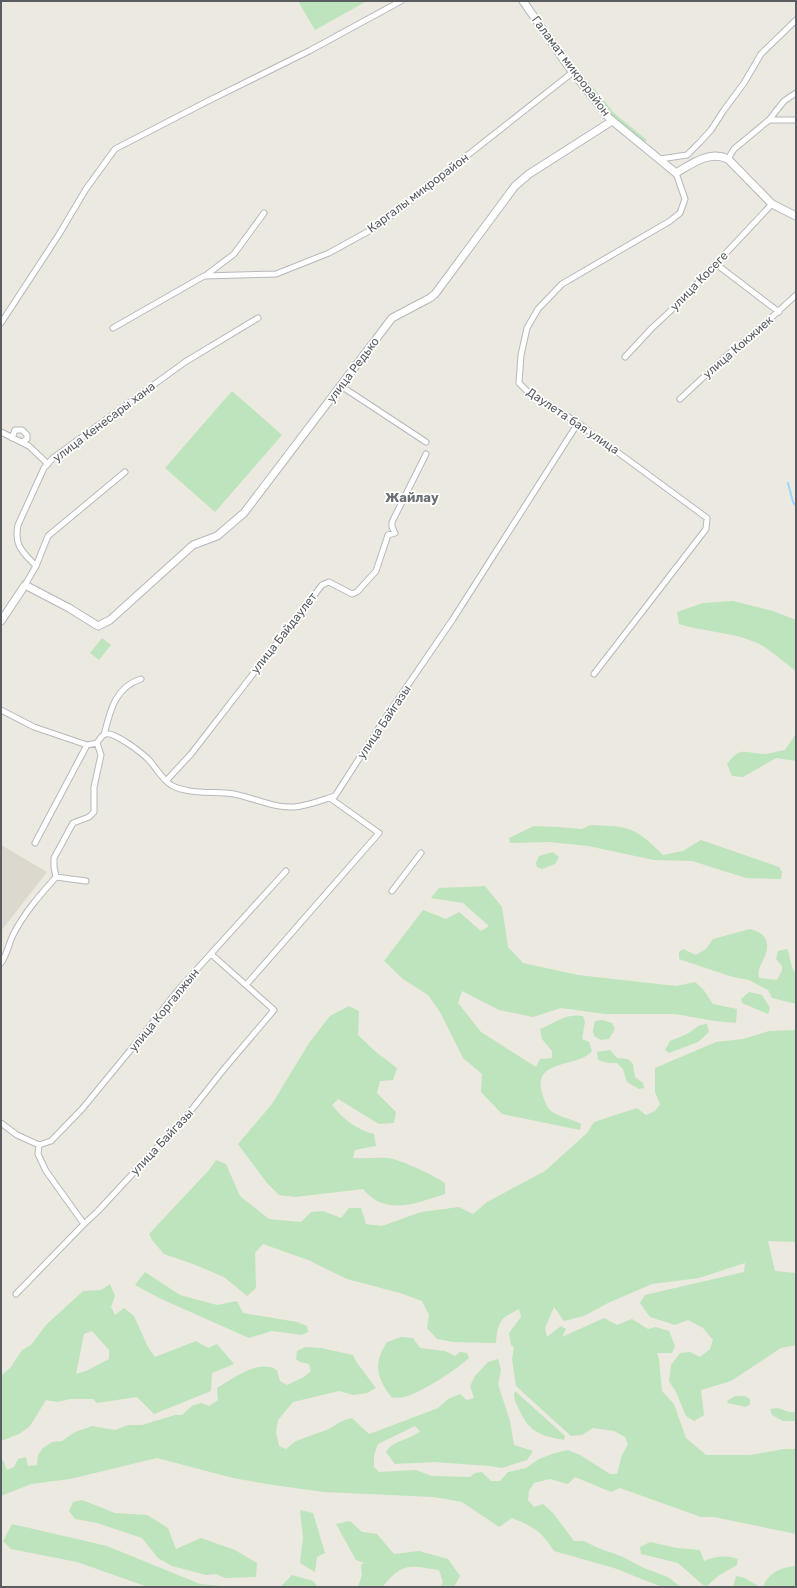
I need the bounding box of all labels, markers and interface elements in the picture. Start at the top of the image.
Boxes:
street label: Галамат микрорайон [529,13,613,119]
street label: Каргалы микрорайон [365,150,471,236]
street label: улица Косеге [667,248,731,313]
street label: улица Кокжиек [700,312,776,381]
street label: улица Редько [324,335,382,405]
street label: улица Кенесары хана [50,379,158,465]
street label: Даулета бая улица [524,385,622,457]
district label: Жайлау [385,490,439,505]
street label: улица Байдаулет [248,590,320,676]
street label: улица Байгазы [354,683,414,761]
street label: улица Коргалжын [126,966,202,1054]
street label: улица Байгазы [128,1106,196,1178]

